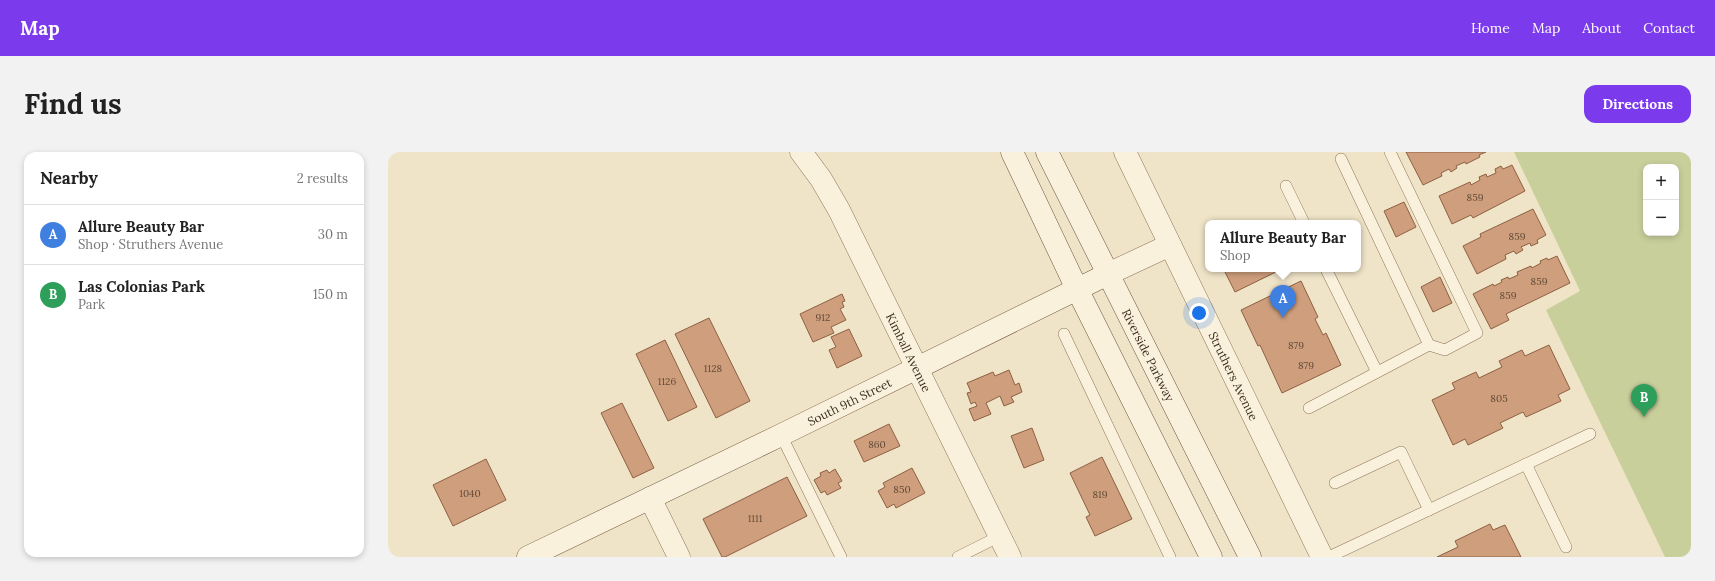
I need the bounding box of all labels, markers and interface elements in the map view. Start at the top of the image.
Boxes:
text: Map [20,16,60,40]
text: Home [1471,19,1510,37]
text: Map [1532,19,1560,37]
text: About [1582,19,1621,37]
text: Contact [1643,19,1695,37]
button: Directions [1584,85,1691,123]
text: Find us [24,86,122,122]
map controls [1643,164,1679,236]
button: + [1643,164,1679,200]
text: Nearby [40,167,98,189]
text: 2 results [297,170,348,187]
house number: 859 [1467,191,1484,204]
button: − [1643,200,1679,236]
text: Allure Beauty Bar [78,217,204,236]
popup [1205,220,1361,272]
text: A [49,226,57,243]
text: 30 m [318,226,348,243]
text: Allure Beauty Bar [1220,228,1346,247]
house number: 859 [1509,230,1526,243]
text: Shop · Struthers Avenue [78,236,223,253]
text: Shop [1220,247,1250,264]
house number: 859 [1531,275,1548,288]
text: Las Colonias Park [78,277,205,296]
pin: A [1270,285,1296,318]
text: B [49,286,57,303]
text: 150 m [313,286,348,303]
house number: 859 [1500,289,1517,302]
text: Park [78,296,105,313]
your location [1189,303,1209,323]
street label: Riverside Parkway [1119,306,1178,404]
street label: Kimball Avenue [883,310,935,395]
house number: 912 [816,311,830,324]
street label: Struthers Avenue [1206,329,1262,423]
house number: 879 [1288,339,1304,352]
house number: 879 [1298,359,1314,372]
house number: 1128 [704,362,723,375]
street label: South 9th Street [805,374,894,428]
house number: 1126 [658,375,676,388]
pin: B [1631,384,1657,417]
house number: 805 [1490,392,1508,405]
house number: 860 [868,438,886,451]
house number: 850 [893,483,911,496]
house number: 1040 [459,487,481,500]
house number: 819 [1092,488,1108,501]
house number: 1111 [748,512,763,525]

